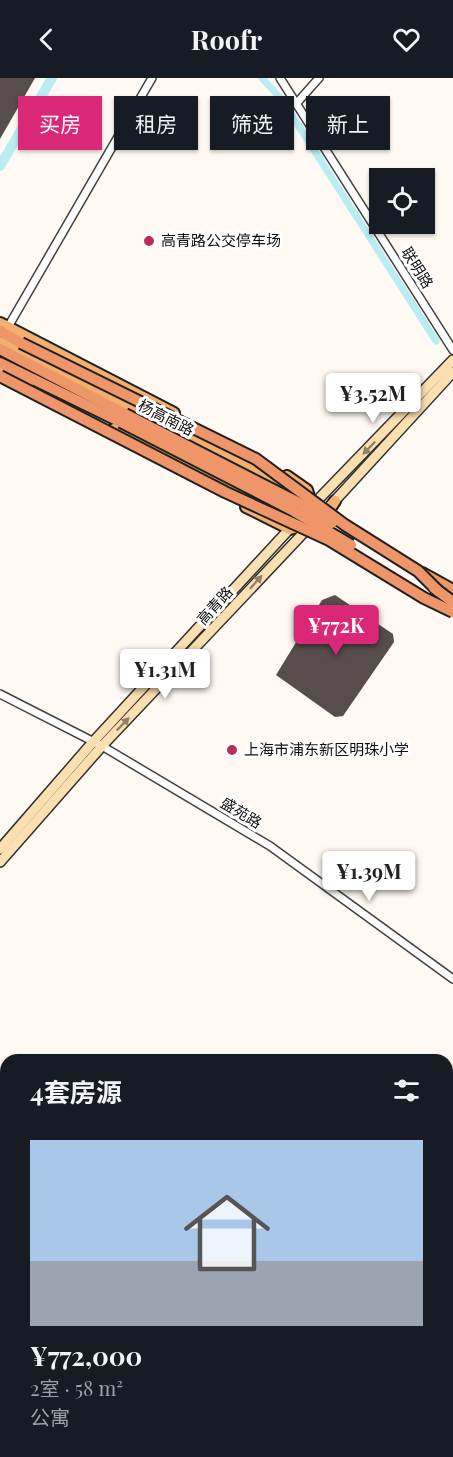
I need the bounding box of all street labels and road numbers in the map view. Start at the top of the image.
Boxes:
street label: 联明路 [397,243,438,292]
street label: 杨高南路 [135,395,198,440]
street label: 高青路 [192,582,237,629]
street label: 盛苑路 [217,792,266,832]

